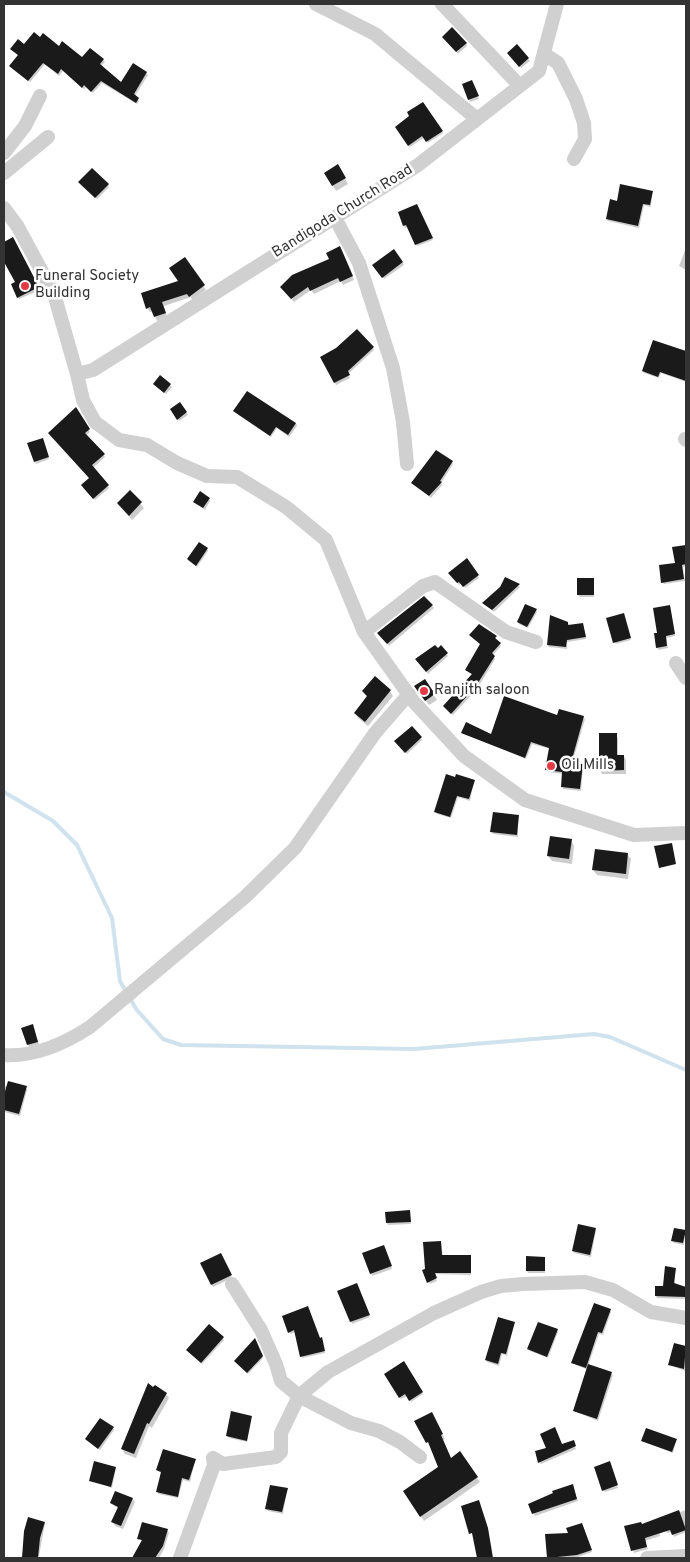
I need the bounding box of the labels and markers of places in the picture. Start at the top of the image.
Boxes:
place label: Funeral Society Building [35,268,139,303]
marker: Funeral Society Building [19,280,31,292]
place label: Ranjith saloon [434,682,530,700]
marker: Ranjith saloon [418,685,430,697]
place label: Oil Mills [561,757,614,775]
marker: Oil Mills [545,760,557,772]

